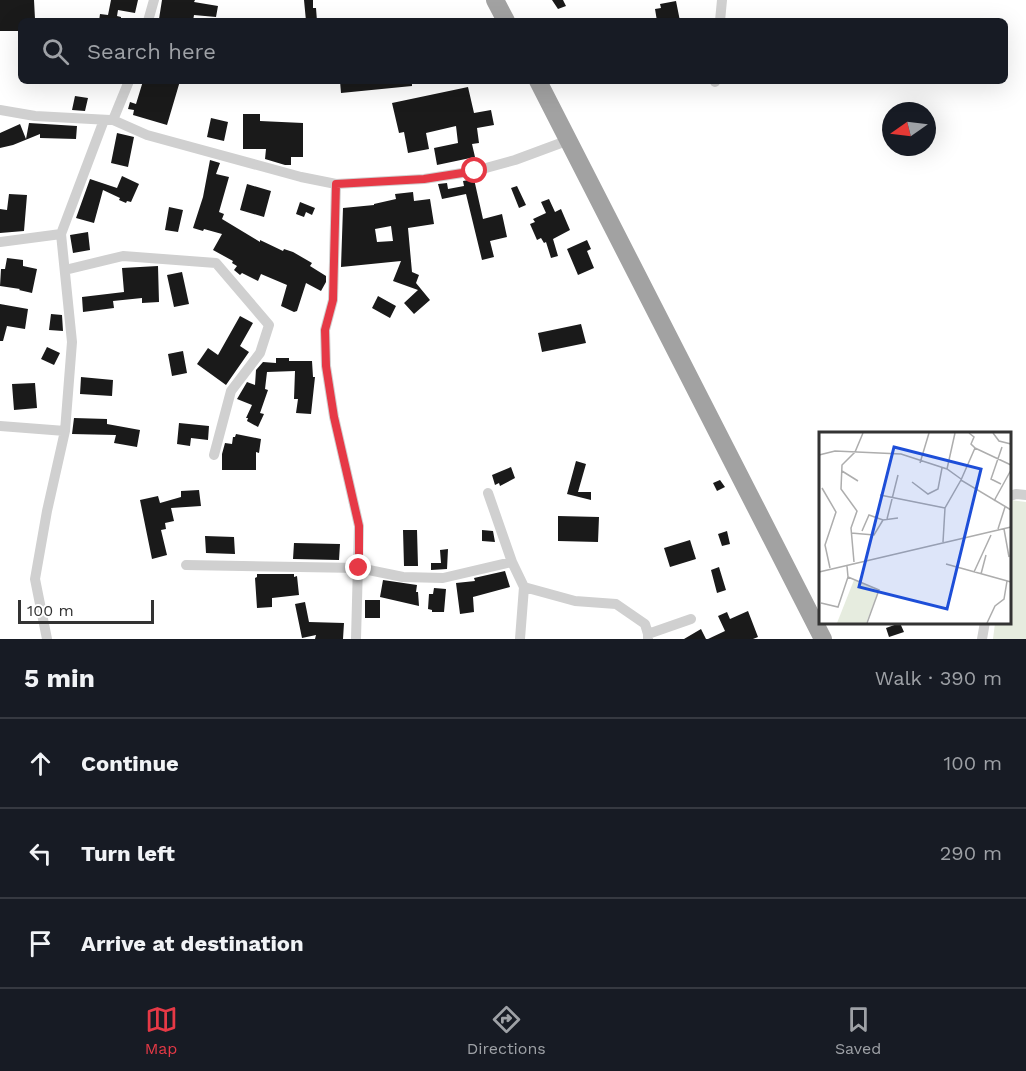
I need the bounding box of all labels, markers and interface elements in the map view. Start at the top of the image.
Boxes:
search box [18,18,1008,84]
icon: search [39,35,72,68]
text: Search here [87,39,216,64]
north arrow [882,102,936,156]
route start [461,157,487,183]
inset map [819,432,1011,624]
route end [345,554,371,580]
scale bar [18,597,154,624]
text: 100 m [27,601,74,620]
text: 5 min [24,663,95,693]
text: Walk · 390 m [875,666,1002,690]
icon: ahead [24,747,57,780]
text: Continue [81,751,179,776]
text: 100 m [943,751,1002,775]
icon: left [24,837,57,870]
text: Turn left [81,841,175,866]
text: 290 m [940,841,1002,865]
icon: arrive [24,927,57,960]
text: Arrive at destination [81,931,304,956]
tab: Map [145,1003,178,1058]
tab: Directions [467,1003,546,1058]
tab: Saved [835,1003,881,1058]

